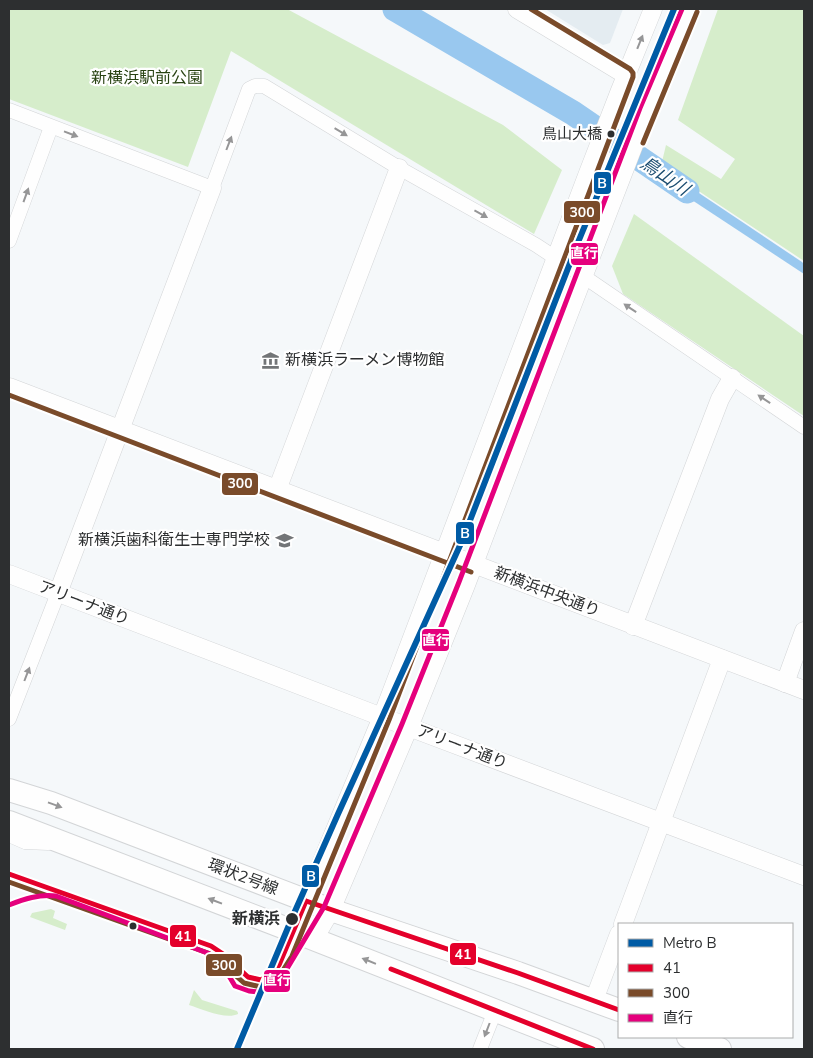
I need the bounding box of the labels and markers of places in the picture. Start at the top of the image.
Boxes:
place label: 鳥山大橋 [542,124,602,144]
marker: 鳥山大橋 [606,129,616,139]
place label: 新横浜ラーメン博物館 [285,349,444,371]
museum icon: 新横浜ラーメン博物館 [261,350,281,370]
place label: 新横浜歯科衛生士専門学校 [78,529,270,551]
school or university icon: 新横浜歯科衛生士専門学校 [274,530,294,550]
place label: 新横浜 [232,908,280,930]
marker: 新横浜 [284,911,300,927]
unlabelled marker [128,921,138,931]

